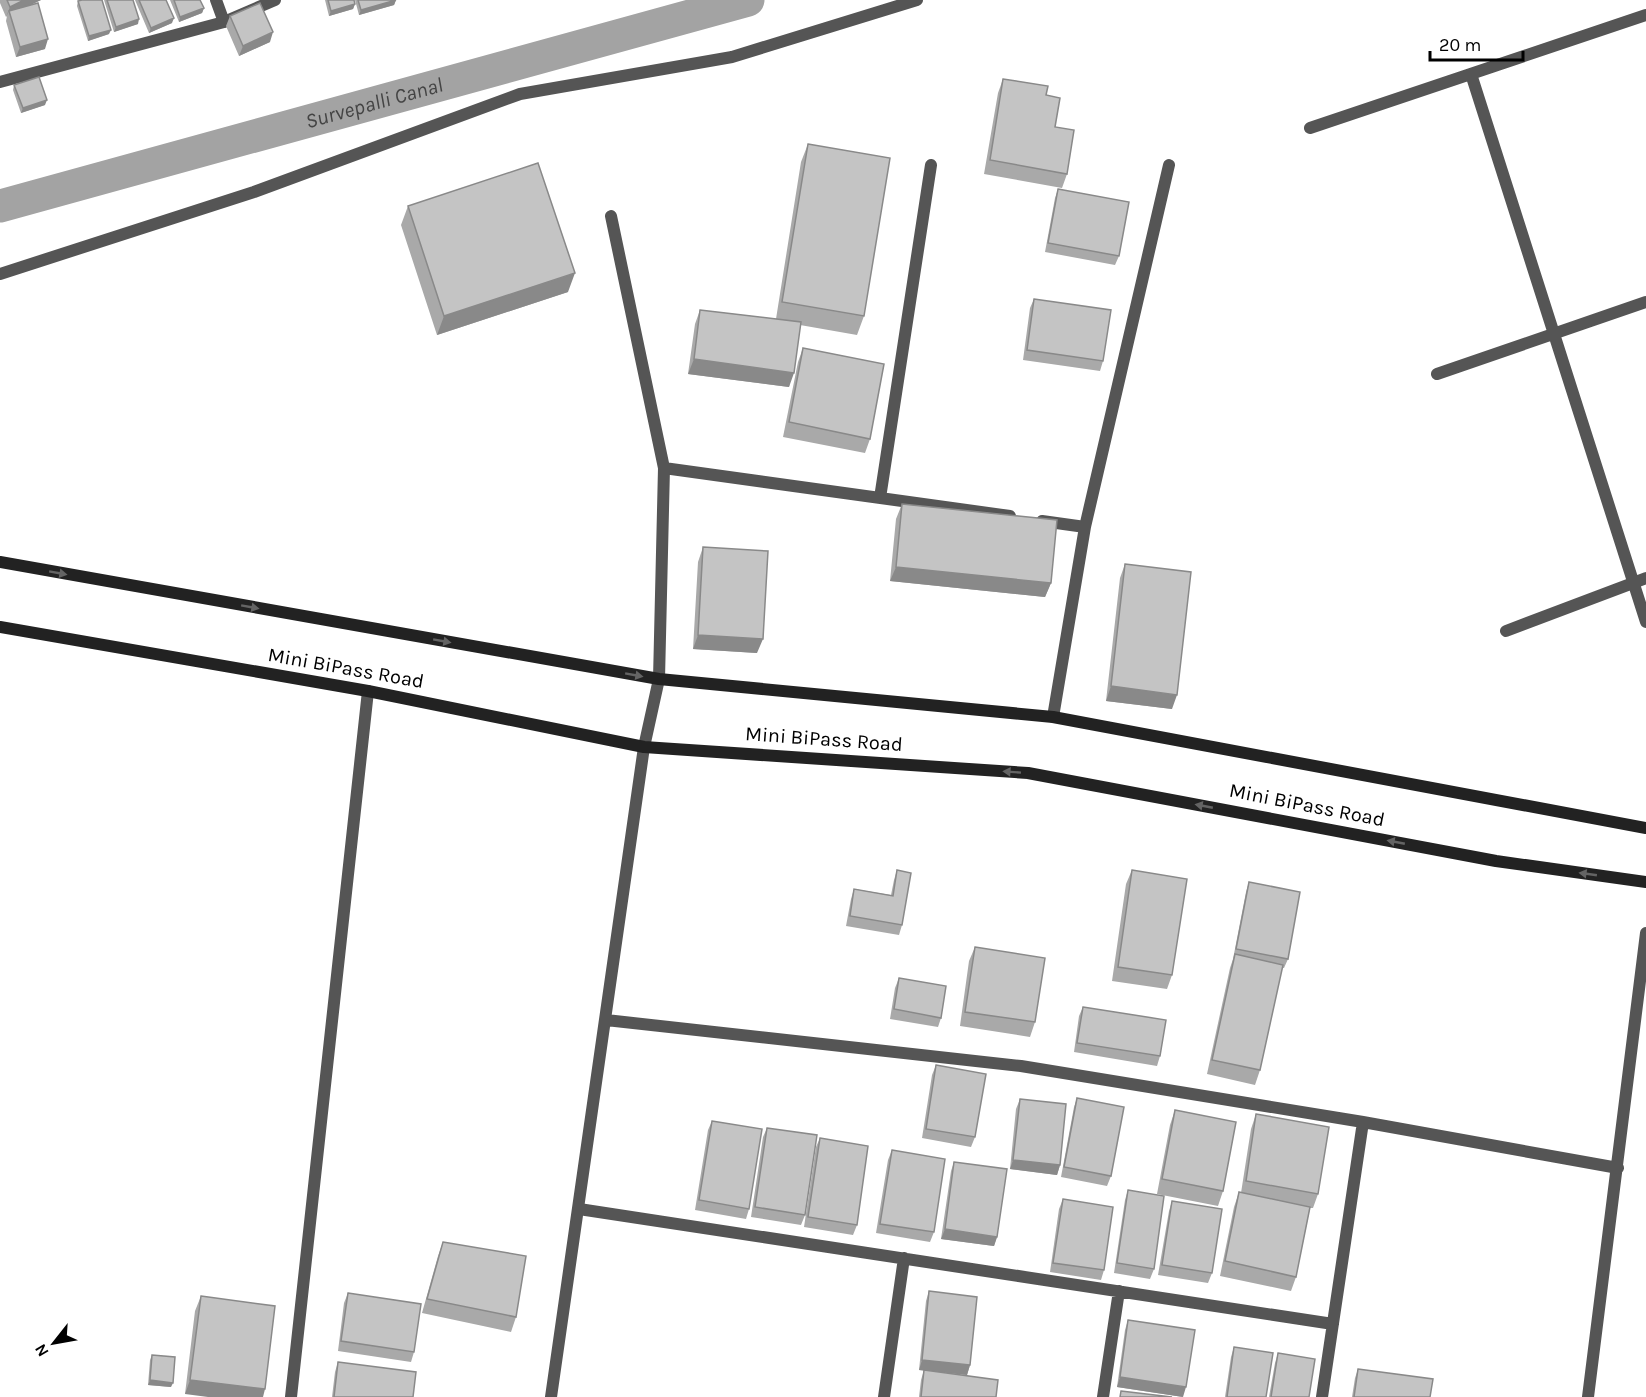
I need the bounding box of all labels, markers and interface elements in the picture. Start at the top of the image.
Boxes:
scale bar [1430,24,1523,62]
text: 20 m [1439,34,1481,56]
water label: Survepalli Canal [303,73,445,133]
one-way arrow [48,568,67,577]
one-way arrow [240,602,259,611]
one-way arrow [432,636,451,645]
street label: Mini BiPass Road [266,643,426,693]
one-way arrow [624,670,643,679]
street label: Mini BiPass Road [744,722,904,756]
one-way arrow [1003,767,1022,776]
street label: Mini BiPass Road [1227,779,1387,831]
one-way arrow [1194,801,1213,810]
one-way arrow [1386,837,1405,846]
one-way arrow [1578,869,1597,878]
north arrow [24,1313,84,1373]
text: N [30,1341,53,1360]

